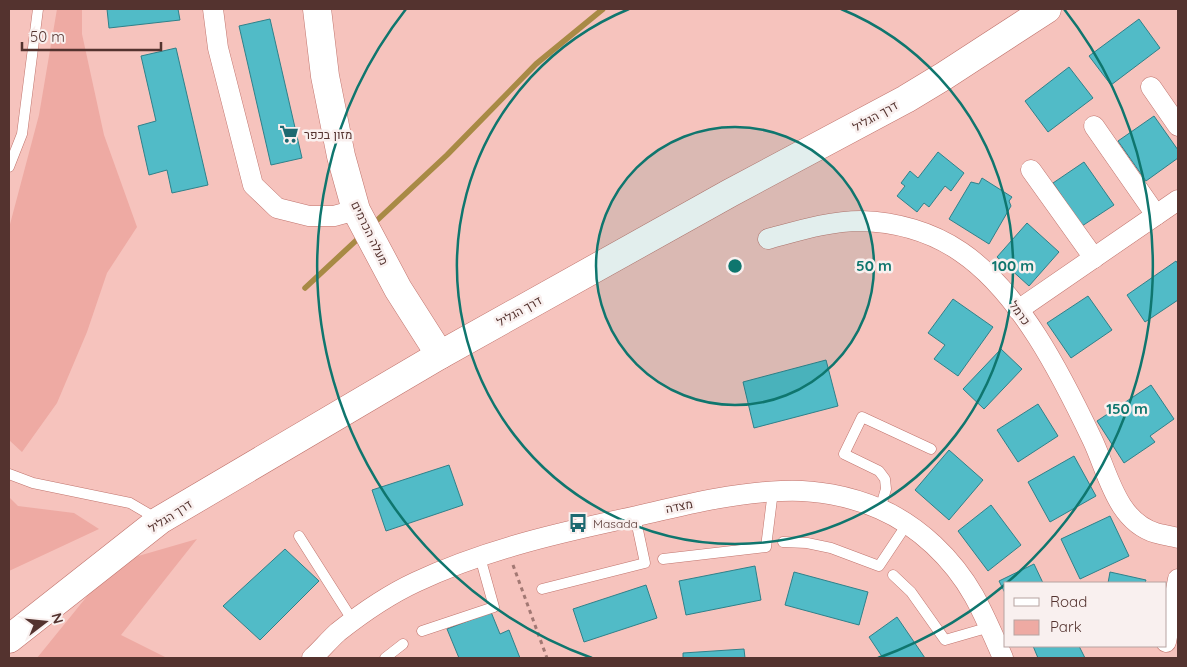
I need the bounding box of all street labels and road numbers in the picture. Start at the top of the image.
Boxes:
street label: דרך הגליל [850,98,900,134]
street label: מעלה הכרמים [348,199,392,267]
street label: דרך הגליל [494,293,544,329]
street label: כרמל [1006,298,1034,328]
street label: דרך הגליל [145,496,195,536]
street label: מצדה [664,496,694,516]

